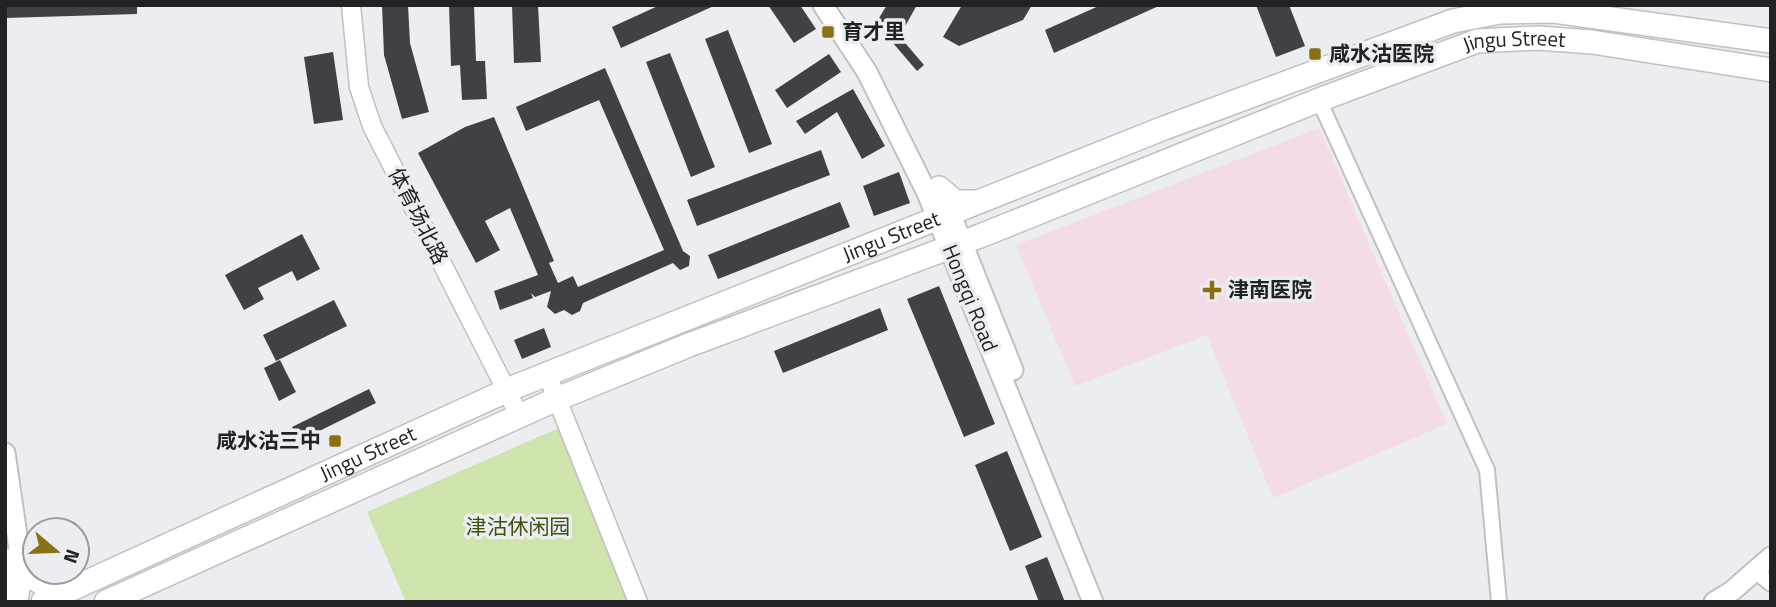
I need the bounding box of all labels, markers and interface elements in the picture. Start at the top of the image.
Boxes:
place label: 育才里 [842,15,905,47]
street label: Jingu Street [1458,21,1567,60]
marker: 育才里 [820,24,836,40]
place label: 咸水沽医院 [1329,37,1434,69]
marker: 咸水沽医院 [1307,46,1323,62]
street label: 体育场北路 [381,162,457,270]
street label: Jingu Street [837,202,945,270]
street label: Hongqi Road [935,239,1007,356]
place label: 津南医院 [1228,273,1312,305]
marker: 津南医院 [1202,280,1222,300]
street label: Jingu Street [314,417,421,489]
place label: 咸水沽三中 [216,424,321,456]
marker: 咸水沽三中 [327,433,343,449]
park label: 津沽休闲园 [466,510,571,542]
north arrow [21,516,91,586]
text: N [57,546,88,568]

